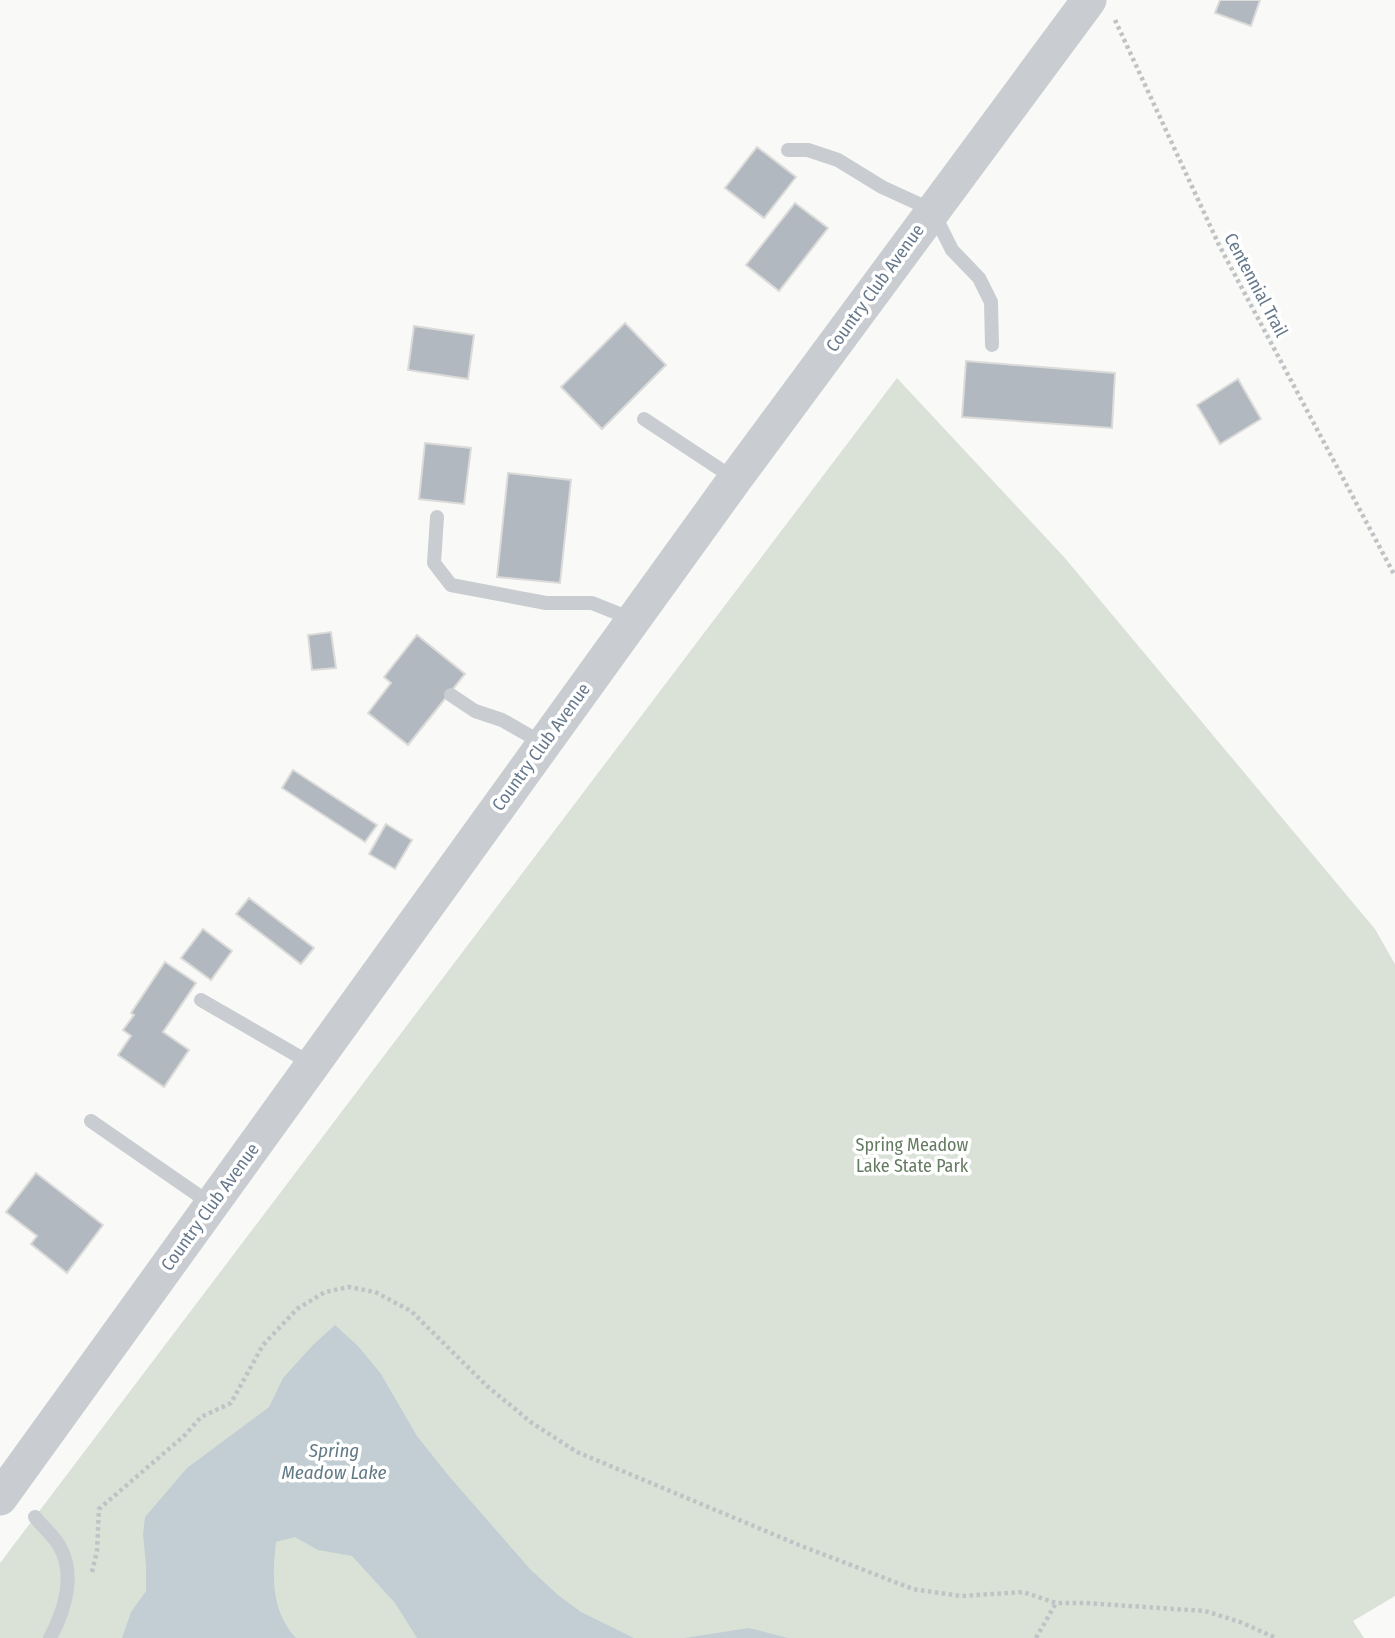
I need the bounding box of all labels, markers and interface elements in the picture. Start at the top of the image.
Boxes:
street label: Country Club Avenue [821,220,929,356]
street label: Centennial Trail [1219,229,1293,341]
street label: Country Club Avenue [487,679,595,815]
park label: Spring Meadow Lake State Park [856,1134,969,1177]
street label: Country Club Avenue [156,1139,264,1275]
water label: Spring Meadow Lake [281,1439,387,1484]

